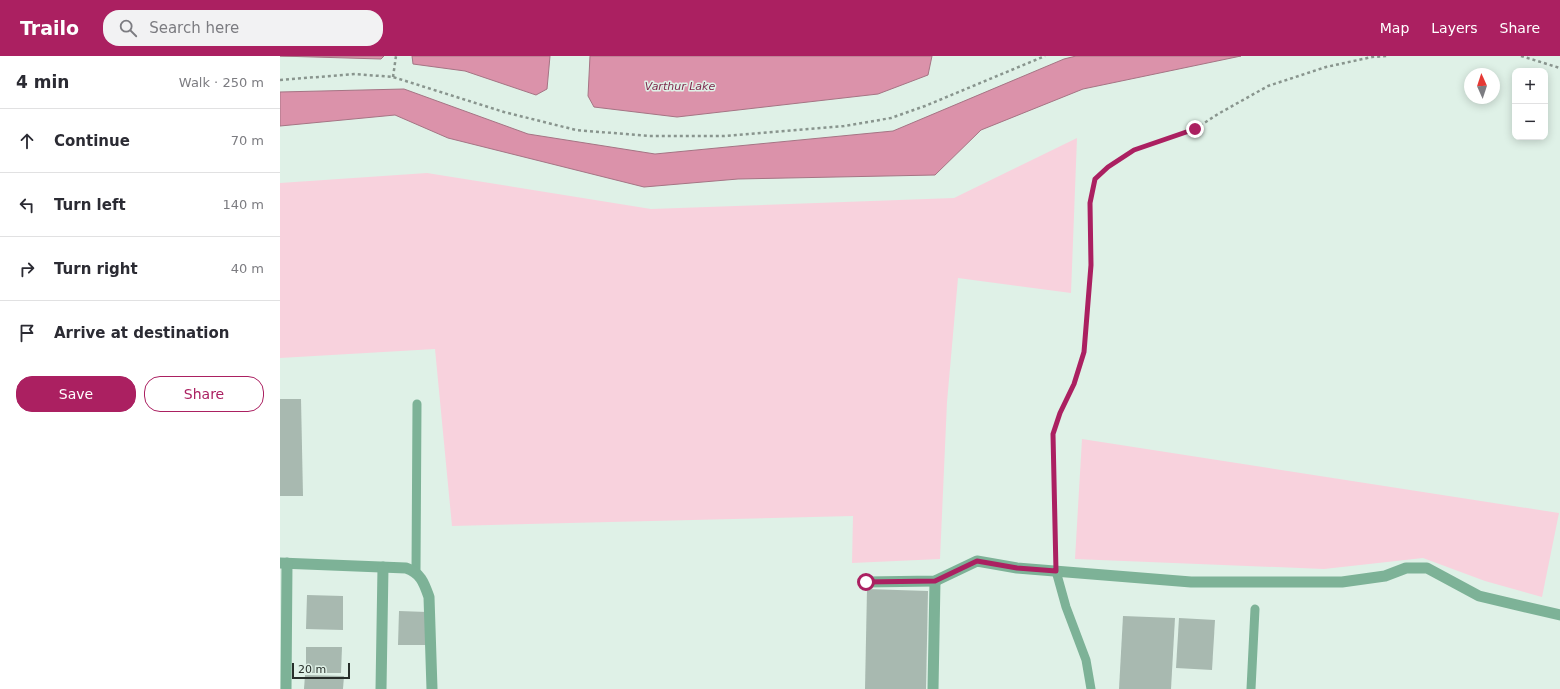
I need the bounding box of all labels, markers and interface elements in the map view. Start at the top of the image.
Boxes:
search box [103,10,383,46]
text: Trailo [20,17,79,39]
icon: search [117,17,139,39]
text: Search here [149,19,239,37]
text: Map [1380,20,1409,36]
text: Layers [1431,20,1478,36]
text: Share [1500,20,1540,36]
north arrow [1464,68,1500,104]
map controls [1512,68,1548,140]
button: + [1512,68,1548,104]
text: 4 min [16,72,69,92]
text: Walk · 250 m [179,75,264,90]
water label: Varthur Lake [645,80,715,93]
button: − [1512,104,1548,140]
route end [1186,120,1204,138]
icon: ahead [16,130,38,152]
text: Continue [54,132,130,150]
text: 70 m [231,133,264,148]
icon: left [16,194,38,216]
text: Turn left [54,196,126,214]
text: 140 m [222,197,264,212]
icon: right [16,258,38,280]
text: Turn right [54,260,138,278]
text: 40 m [231,261,264,276]
icon: arrive [16,322,38,344]
text: Arrive at destination [54,324,229,342]
button: Save [16,376,136,412]
button: Share [144,376,264,412]
route start [857,573,875,591]
scale bar [292,661,350,680]
text: 20 m [298,663,326,676]

